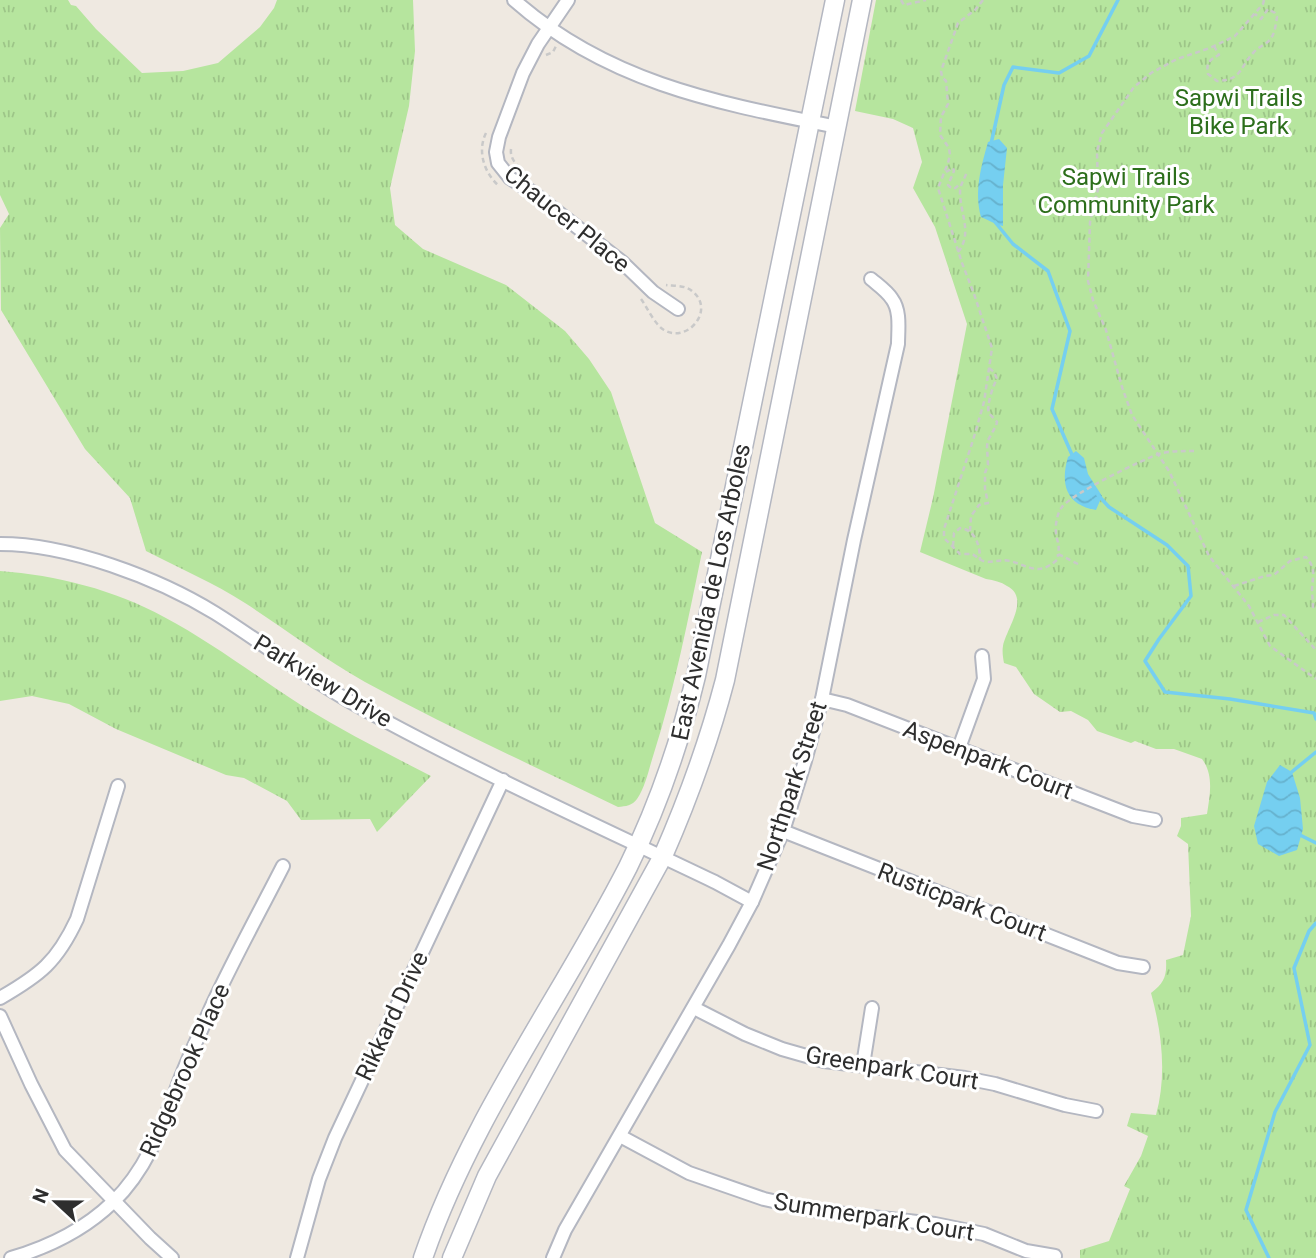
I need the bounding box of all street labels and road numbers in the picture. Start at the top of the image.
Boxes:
street label: Chaucer Place [498,160,636,278]
street label: East Avenida de Los Arboles [666,441,756,743]
street label: Parkview Drive [249,629,397,733]
street label: Northpark Street [751,698,833,874]
street label: Aspenpark Court [899,715,1077,805]
street label: Rusticpark Court [874,857,1050,947]
street label: Rikkard Drive [350,947,434,1085]
street label: Ridgebrook Place [134,979,236,1161]
street label: Greenpark Court [803,1040,981,1096]
street label: Summerpark Court [772,1187,976,1247]

